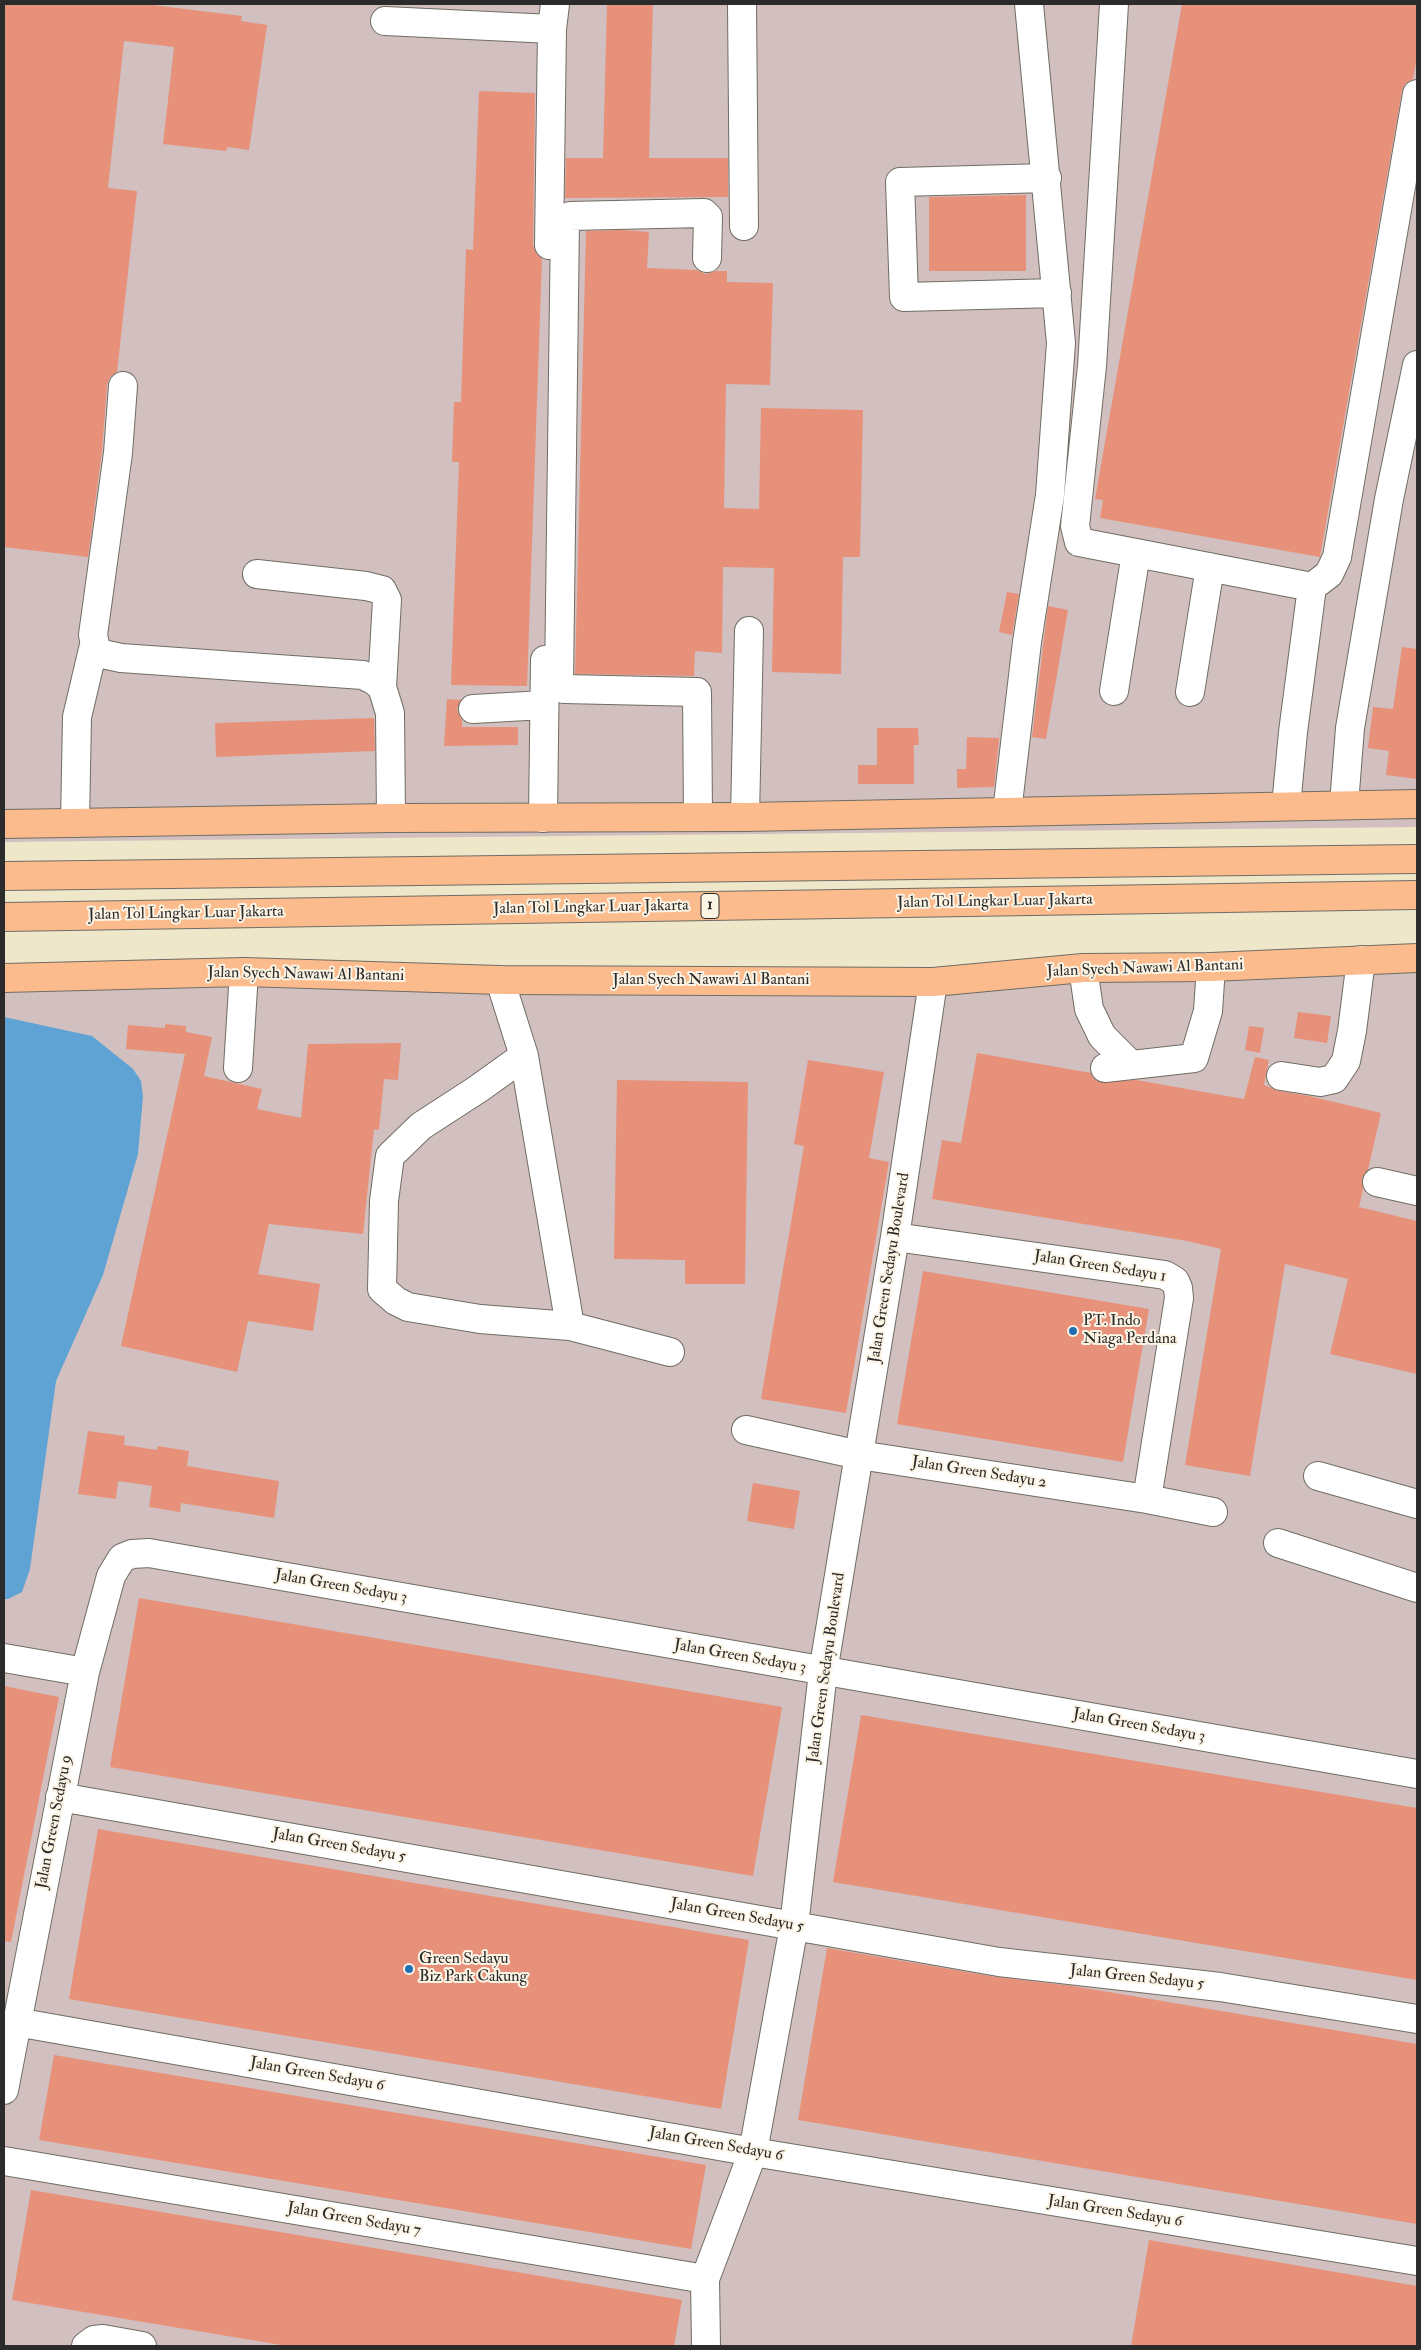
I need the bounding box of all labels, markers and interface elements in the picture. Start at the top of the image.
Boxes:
street label: Jalan Tol Lingkar Luar Jakarta [897,891,1093,913]
road number: 1 [701,894,719,918]
street label: Jalan Tol Lingkar Luar Jakarta [493,897,689,919]
street label: Jalan Tol Lingkar Luar Jakarta [88,903,284,925]
street label: Jalan Syech Nawawi Al Bantani [1046,956,1244,982]
street label: Jalan Syech Nawawi Al Bantani [207,964,405,986]
street label: Jalan Syech Nawawi Al Bantani [613,971,809,991]
street label: Jalan Green Sedayu Boulevard [865,1172,915,1364]
street label: Jalan Green Sedayu 1 [1033,1247,1167,1287]
place label: PT. Indo Niaga Perdana [1083,1312,1177,1350]
marker: PT. Indo Niaga Perdana [1067,1325,1079,1337]
street label: Jalan Green Sedayu 2 [910,1453,1048,1493]
street label: Jalan Green Sedayu 3 [273,1566,409,1608]
street label: Jalan Green Sedayu Boulevard [804,1571,850,1765]
street label: Jalan Green Sedayu 3 [672,1636,808,1678]
street label: Jalan Green Sedayu 3 [1071,1705,1207,1747]
street label: Jalan Green Sedayu 9 [33,1753,77,1891]
street label: Jalan Green Sedayu 5 [271,1825,407,1867]
street label: Jalan Green Sedayu 5 [669,1895,805,1937]
place label: Green Sedayu Biz Park Cakung [419,1950,527,1988]
street label: Jalan Green Sedayu 5 [1069,1961,1205,1995]
marker: Green Sedayu Biz Park Cakung [403,1963,415,1975]
street label: Jalan Green Sedayu 6 [248,2054,386,2096]
street label: Jalan Green Sedayu 6 [647,2124,785,2166]
street label: Jalan Green Sedayu 6 [1046,2192,1184,2232]
street label: Jalan Green Sedayu 7 [286,2199,422,2241]

